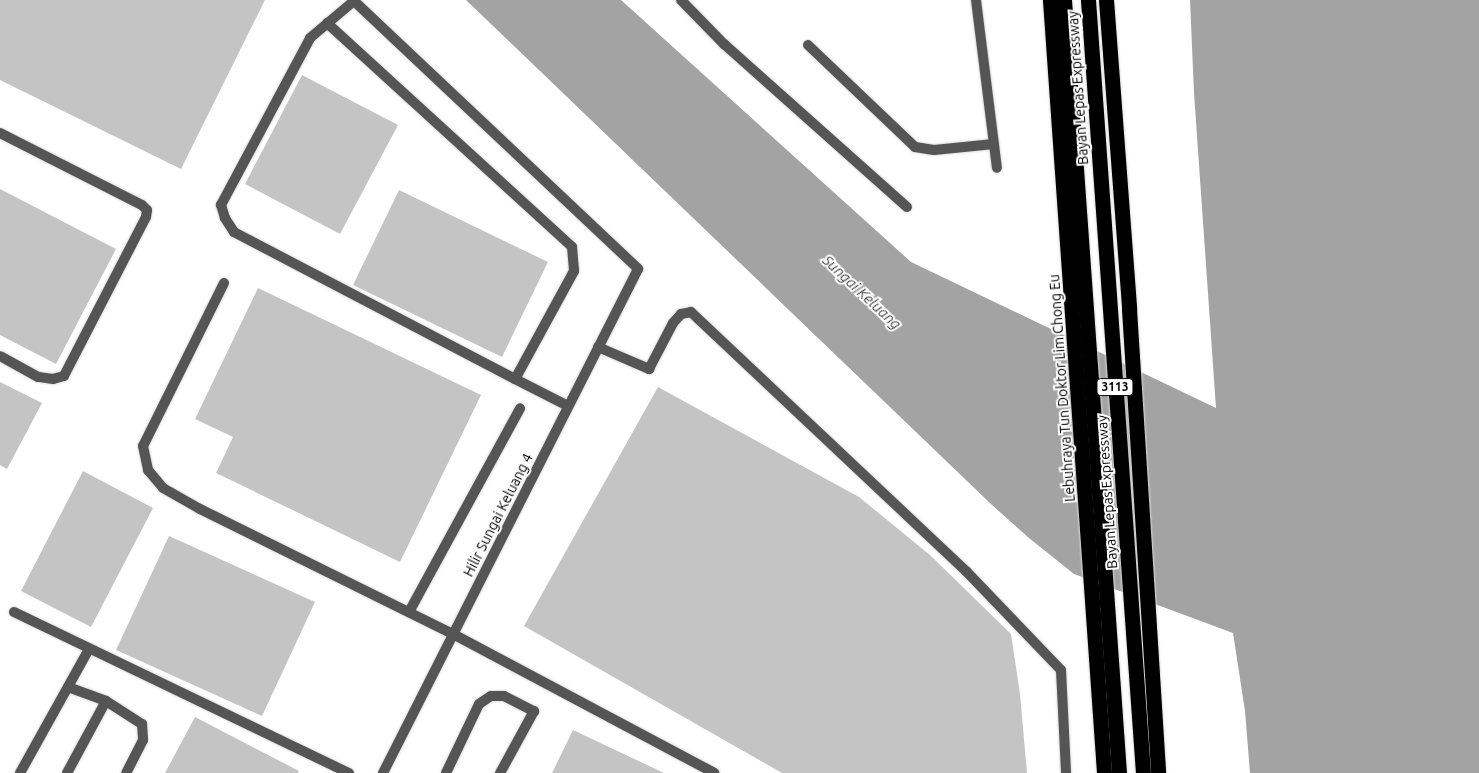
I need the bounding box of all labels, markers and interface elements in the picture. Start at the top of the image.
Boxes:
street label: Bayan Lepas Expressway [1064,11,1092,165]
water label: Sungai Keluang [819,251,905,333]
street label: Lebuhraya Tun Doktor Lim Chong Eu [1046,274,1078,502]
road number: 3113 [1096,378,1134,397]
street label: Bayan Lepas Expressway [1093,415,1121,569]
street label: Hilir Sungai Keluang 4 [460,451,536,579]

